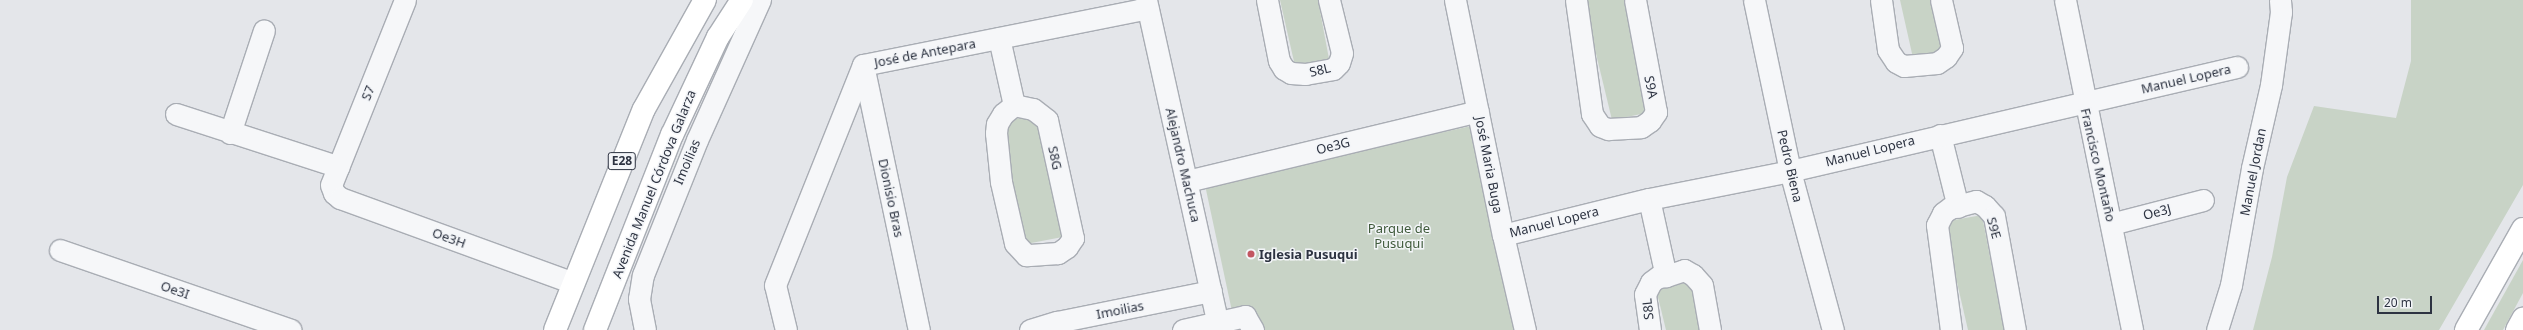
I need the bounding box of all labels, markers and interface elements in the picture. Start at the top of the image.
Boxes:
street label: José de Antepara [873,36,977,70]
street label: S8L [1308,60,1332,80]
street label: Manuel Lopera [2140,61,2232,97]
street label: S9A [1641,74,1661,100]
street label: S7 [358,83,378,103]
street label: Avenida Manuel Córdova Galarza [609,88,699,280]
street label: Alejandro Machuca [1162,106,1204,224]
street label: Francisco Montaño [2077,107,2119,223]
street label: José Maria Buga [1472,115,1506,215]
street label: Manuel Jordan [2237,127,2269,217]
street label: Pedro Biena [1774,128,1806,204]
street label: Manuel Lopera [1824,132,1916,170]
street label: Oe3G [1314,134,1352,158]
street label: Imoilias [670,137,704,187]
street label: S8G [1045,145,1065,171]
road number: E28 [607,151,637,171]
street label: Dionisio Bras [875,157,907,239]
street label: Oe3J [2141,201,2173,223]
street label: Manuel Lopera [1508,203,1600,241]
street label: S9E [1983,215,2005,241]
park label: Parque de Pusuqui [1368,221,1430,252]
street label: Oe3H [430,225,468,251]
place label: Iglesia Pusuqui [1259,246,1358,262]
marker: Iglesia Pusuqui [1246,249,1256,259]
street label: Oe3I [159,278,191,302]
scale bar [2379,288,2434,314]
text: 20 m [2384,294,2412,311]
street label: Imoilias [1095,298,1145,322]
street label: S8L [1639,298,1657,320]

